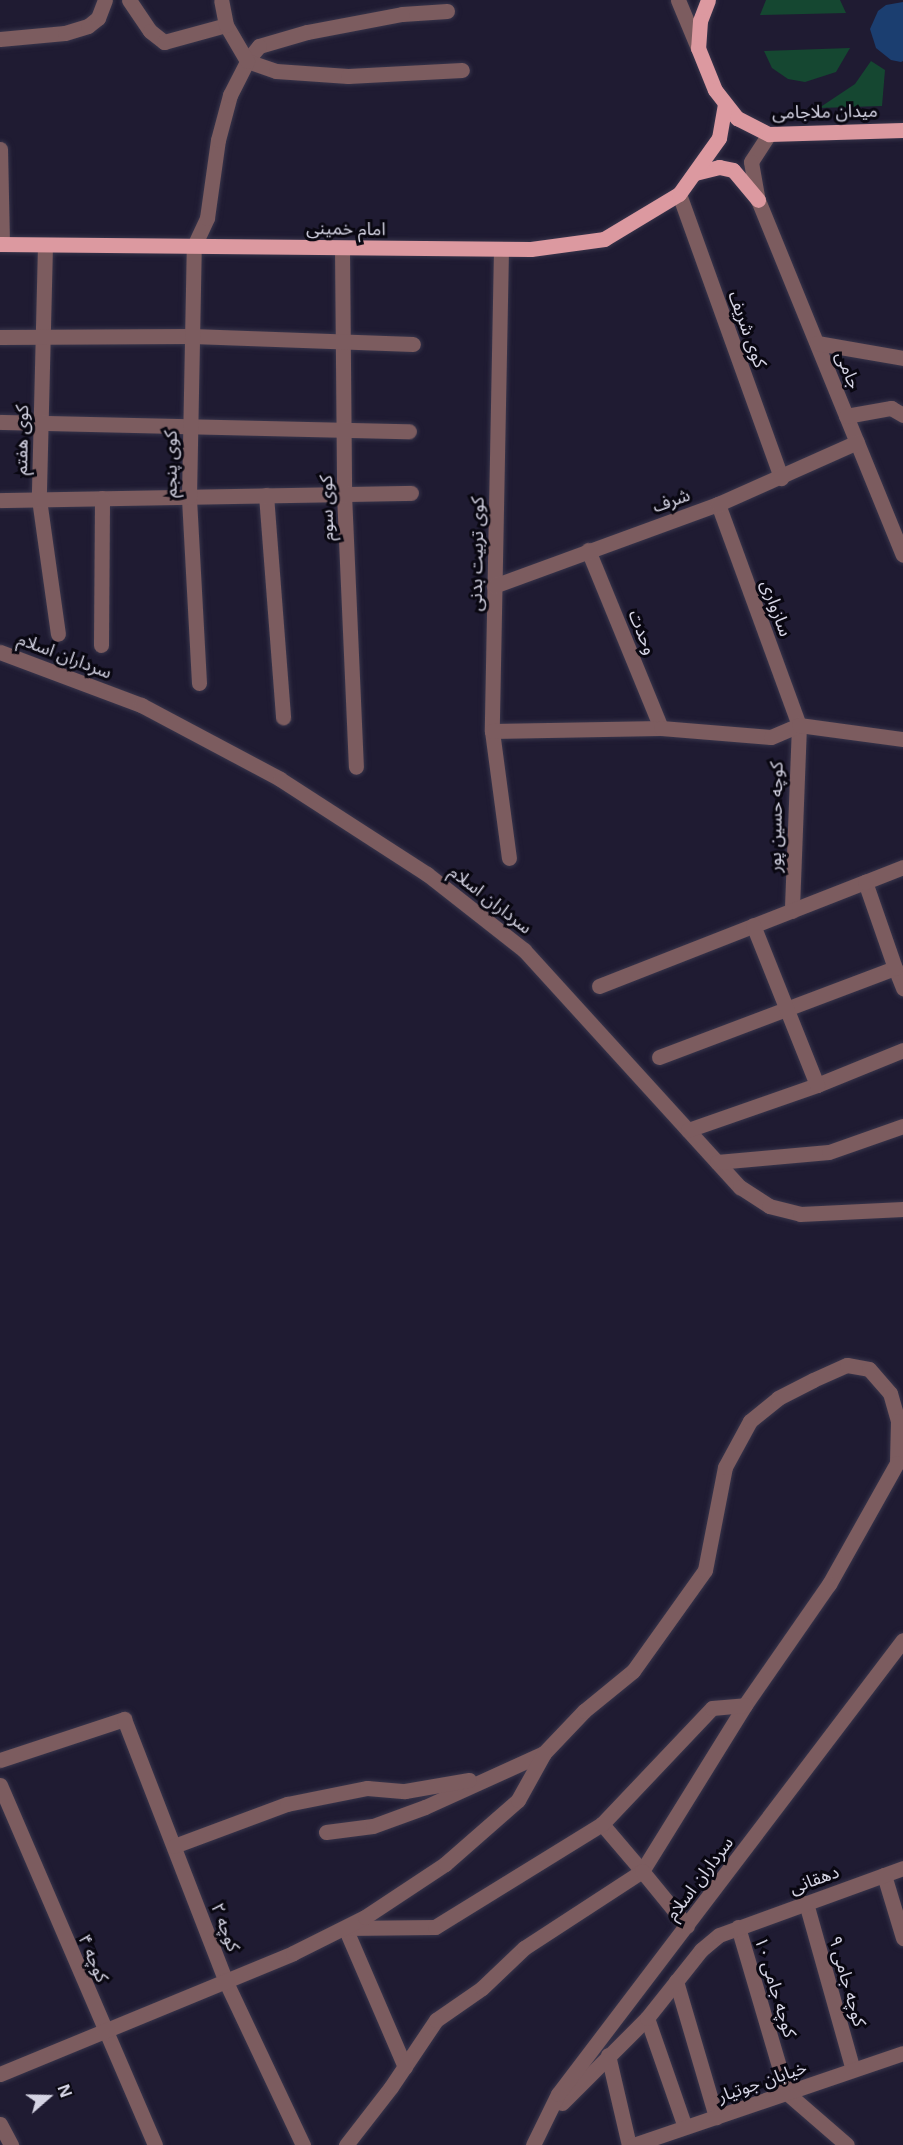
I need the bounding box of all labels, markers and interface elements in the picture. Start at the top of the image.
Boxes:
street label: میدان ملاجامی [772,99,878,123]
street label: امام خمینی [306,217,386,239]
street label: کوی شریف [724,288,772,370]
street label: جامی [832,348,866,392]
street label: کوی هفتم [10,405,32,475]
street label: کوی پنجم [159,430,181,498]
street label: کوی سوم [315,475,337,541]
street label: شرف [649,483,693,517]
street label: کوی تربیت بدنی [464,496,488,612]
street label: سازواری [757,577,797,639]
street label: وحدت [624,607,662,657]
street label: سرداران اسلام [15,627,115,683]
street label: کوچه حسین پور [763,761,787,873]
street label: سرداران اسلام [445,860,537,938]
street label: سرداران اسلام [661,1832,737,1924]
street label: دهقانی [786,1860,842,1898]
street label: کوچه ۲ [207,1900,245,1954]
street label: کوچه ۴ [74,1931,114,1985]
street label: کوچه جامی ۹ [825,1933,871,2029]
street label: کوچه جامی ۱۰ [751,1934,801,2040]
street label: خیابان جوتیار [715,2056,809,2106]
north arrow [18,2067,78,2127]
text: N [52,2081,77,2101]

